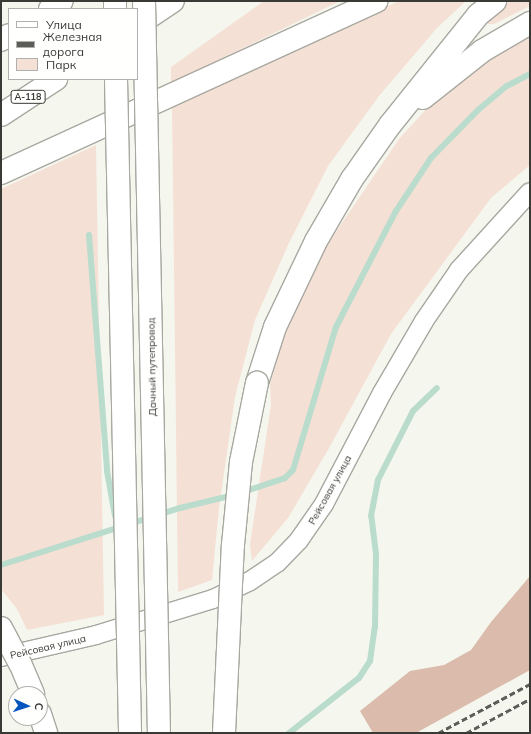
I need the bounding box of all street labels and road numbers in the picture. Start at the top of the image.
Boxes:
road number: А-118 [10,90,46,104]
street label: Дачный путепровод [145,318,159,416]
street label: Рейсовая улица [306,453,354,527]
street label: Рейсовая улица [9,632,87,662]

